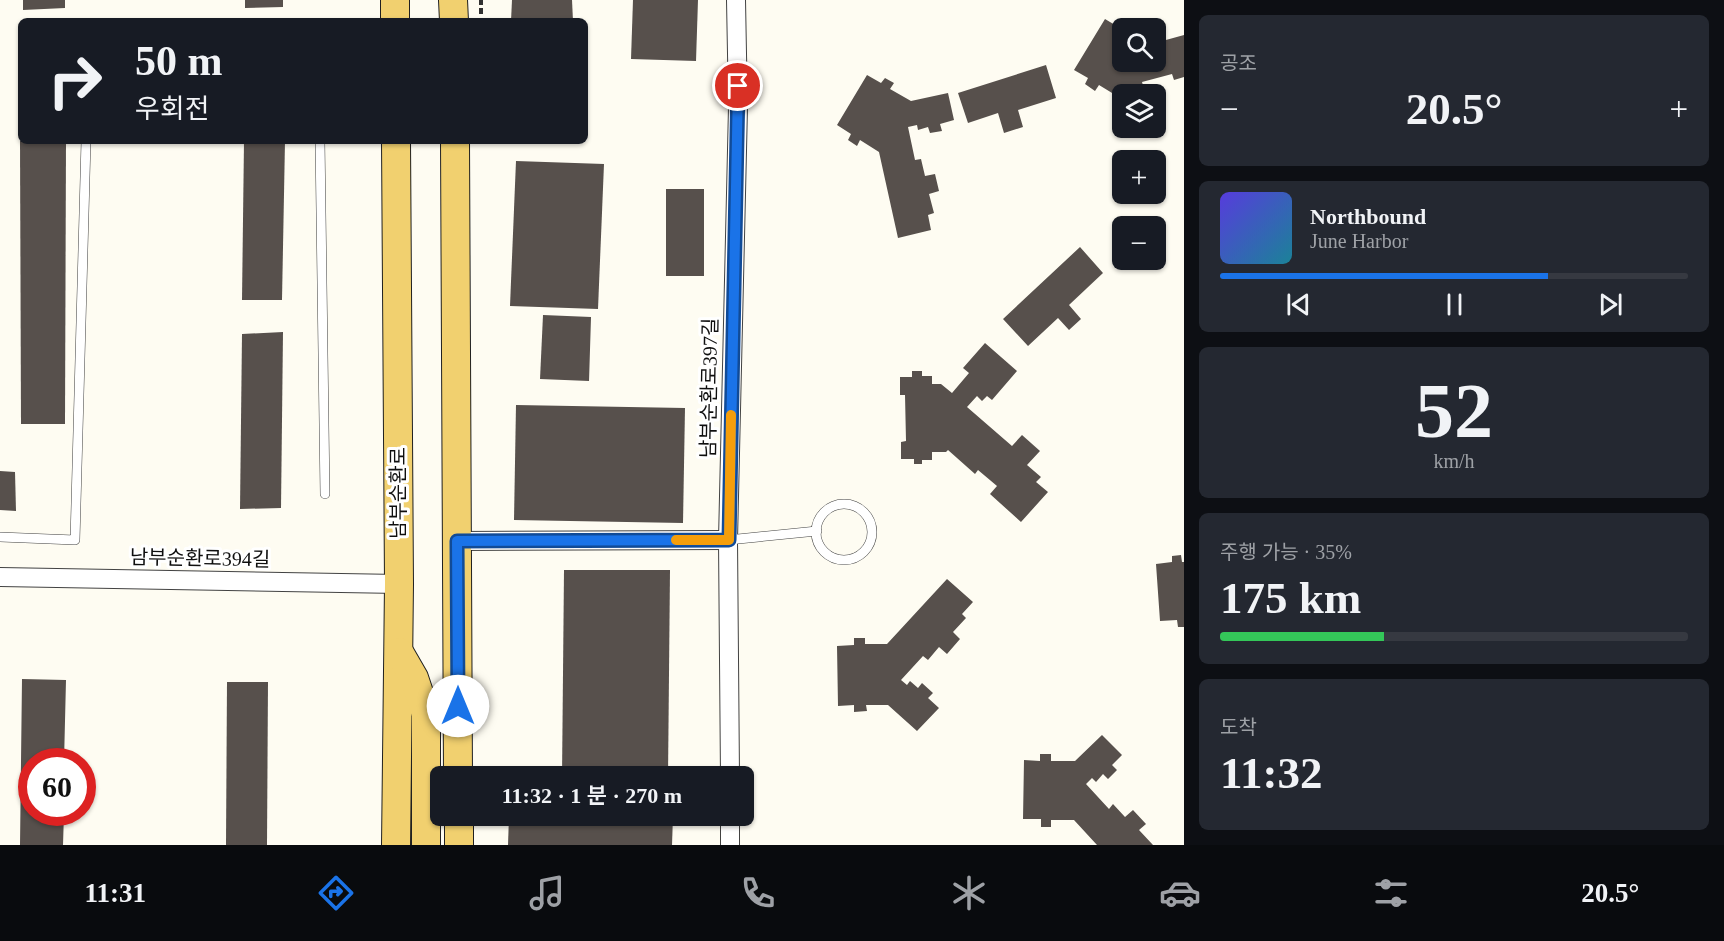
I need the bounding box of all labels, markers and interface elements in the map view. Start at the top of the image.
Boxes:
map controls [1112,18,1166,270]
button: search [1112,18,1166,72]
text: 50 m [135,38,223,84]
icon: right [36,42,114,120]
text: 공조 [1220,52,1257,74]
pin [712,60,763,111]
icon: arrive [721,69,754,102]
button: layers [1112,84,1166,138]
text: 20.5° [1406,84,1502,134]
text: − [1220,91,1239,127]
text: + [1669,91,1688,127]
text: 우회전 [135,94,210,124]
button: + [1112,150,1166,204]
text: Northbound [1310,204,1426,229]
button: − [1112,216,1166,270]
text: June Harbor [1310,230,1408,252]
icon: previous [1282,288,1315,321]
icon: pause [1438,288,1471,321]
icon: next [1594,288,1627,321]
street label: 남부순환로397길 [697,318,721,458]
text: 52 [1415,367,1493,454]
street label: 남부순환로 [387,447,409,539]
text: km/h [1433,450,1475,472]
text: 주행 가능 · 35% [1220,541,1352,563]
street label: 남부순환로394길 [130,546,270,570]
text: 175 km [1220,573,1361,623]
position arrow [426,674,490,738]
text: 도착 [1220,716,1257,738]
speed limit sign: 60 [18,748,96,826]
text: 11:32 [1220,748,1323,798]
text: 11:32 · 1 분 · 270 m [502,783,682,808]
icon: directions [315,872,357,914]
icon: music [526,872,568,914]
icon: phone [737,872,779,914]
icon: climate [948,872,990,914]
icon: car [1159,872,1201,914]
icon: filters [1370,872,1412,914]
text: 11:31 [85,878,146,908]
text: 20.5° [1581,878,1639,908]

